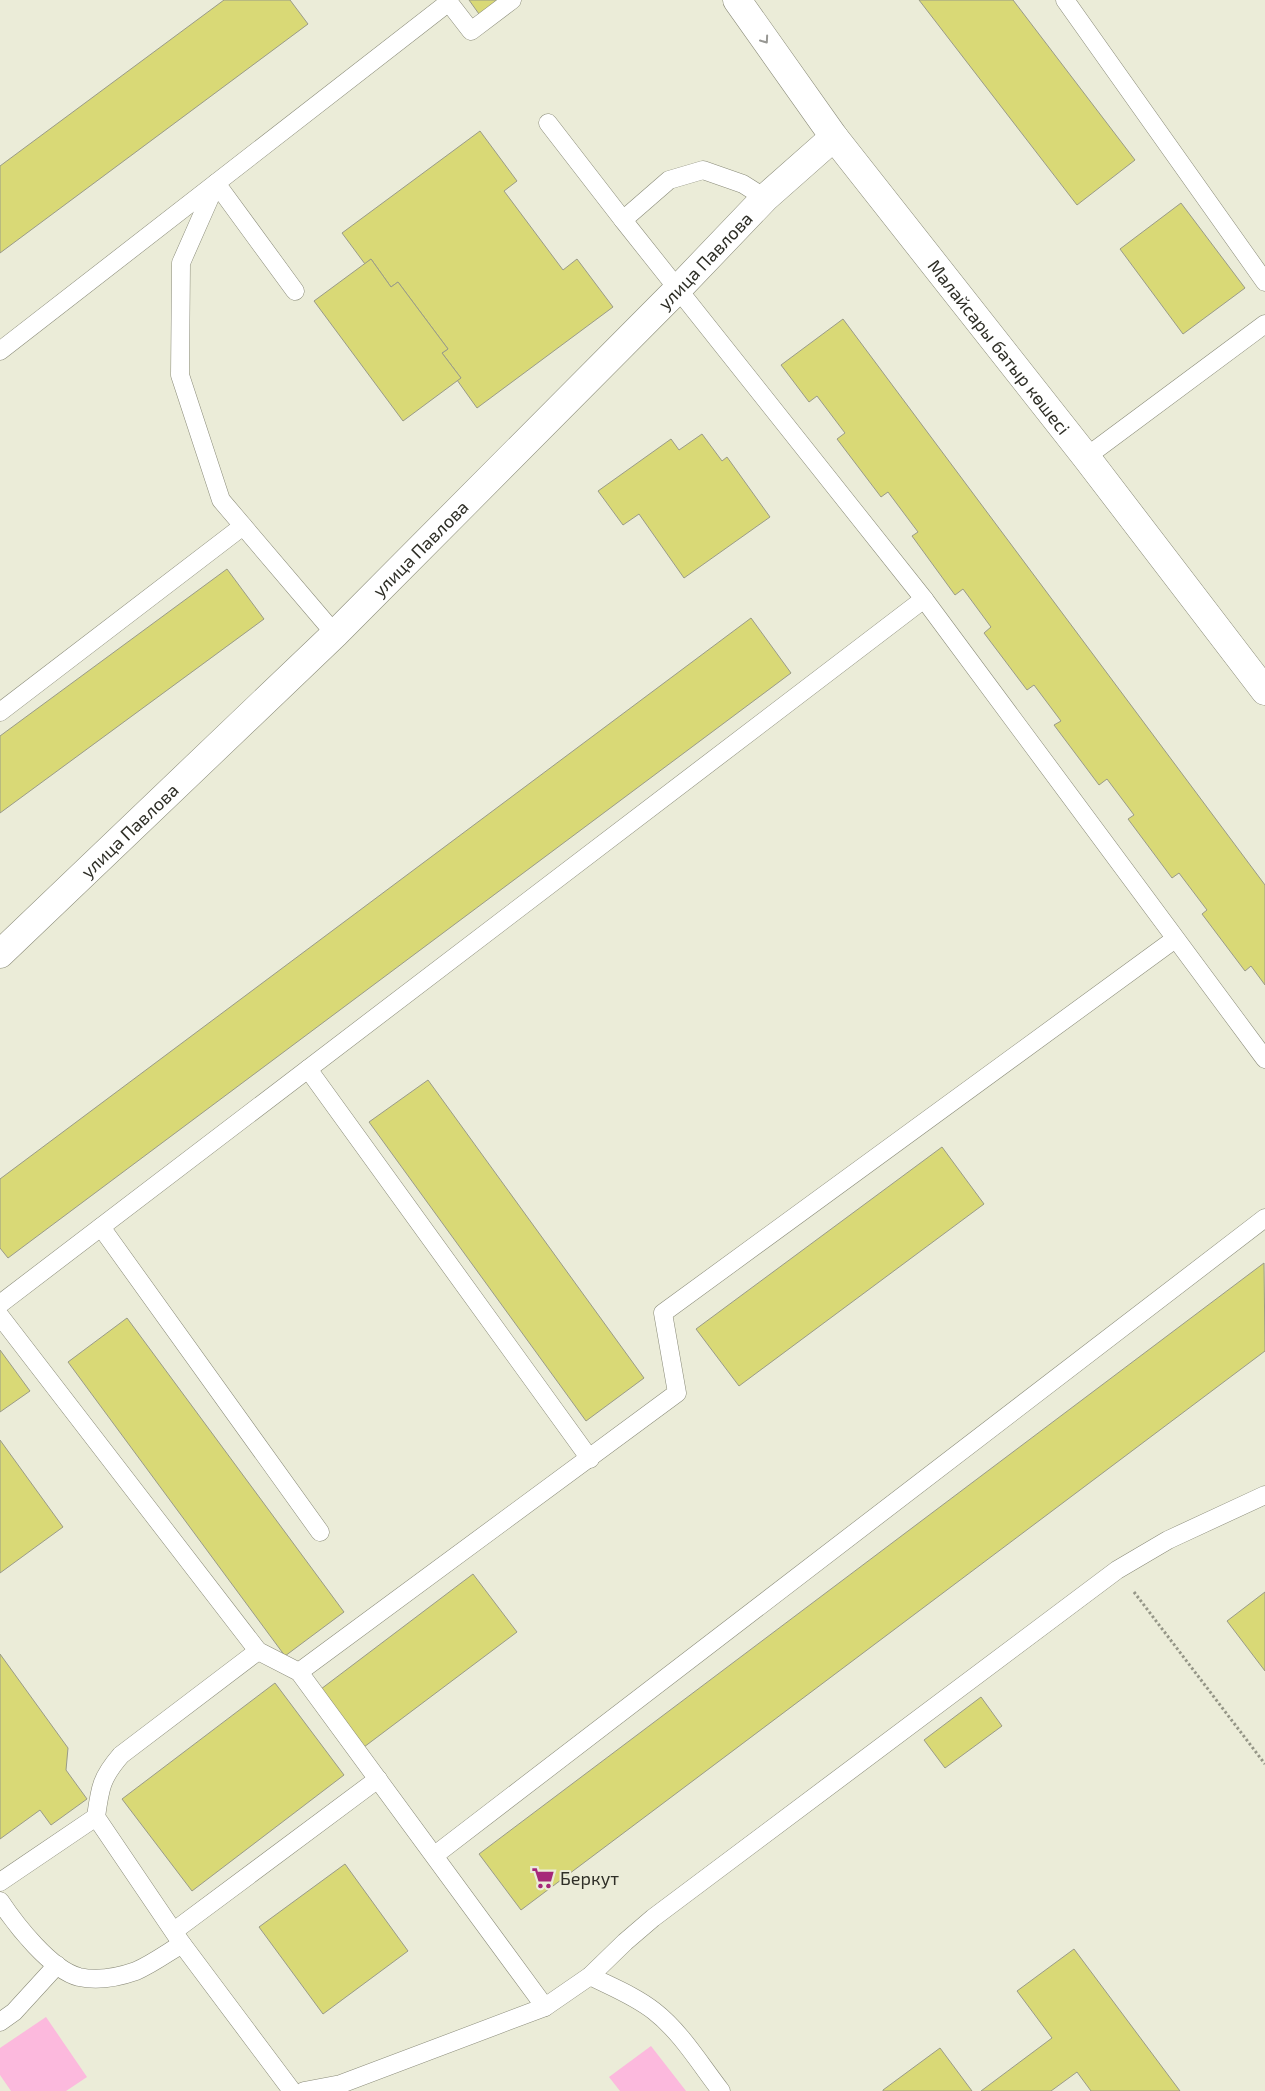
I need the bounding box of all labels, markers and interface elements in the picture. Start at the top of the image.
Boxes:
one-way arrow [759,34,768,44]
street label: улица Павлова [653,207,757,314]
street label: Малайсары батыр көшесі [924,255,1075,439]
street label: улица Павлова [368,496,473,601]
street label: улица Павлова [76,779,183,882]
supermarket icon: Беркут [530,1865,556,1891]
place label: Беркут [560,1867,619,1889]

